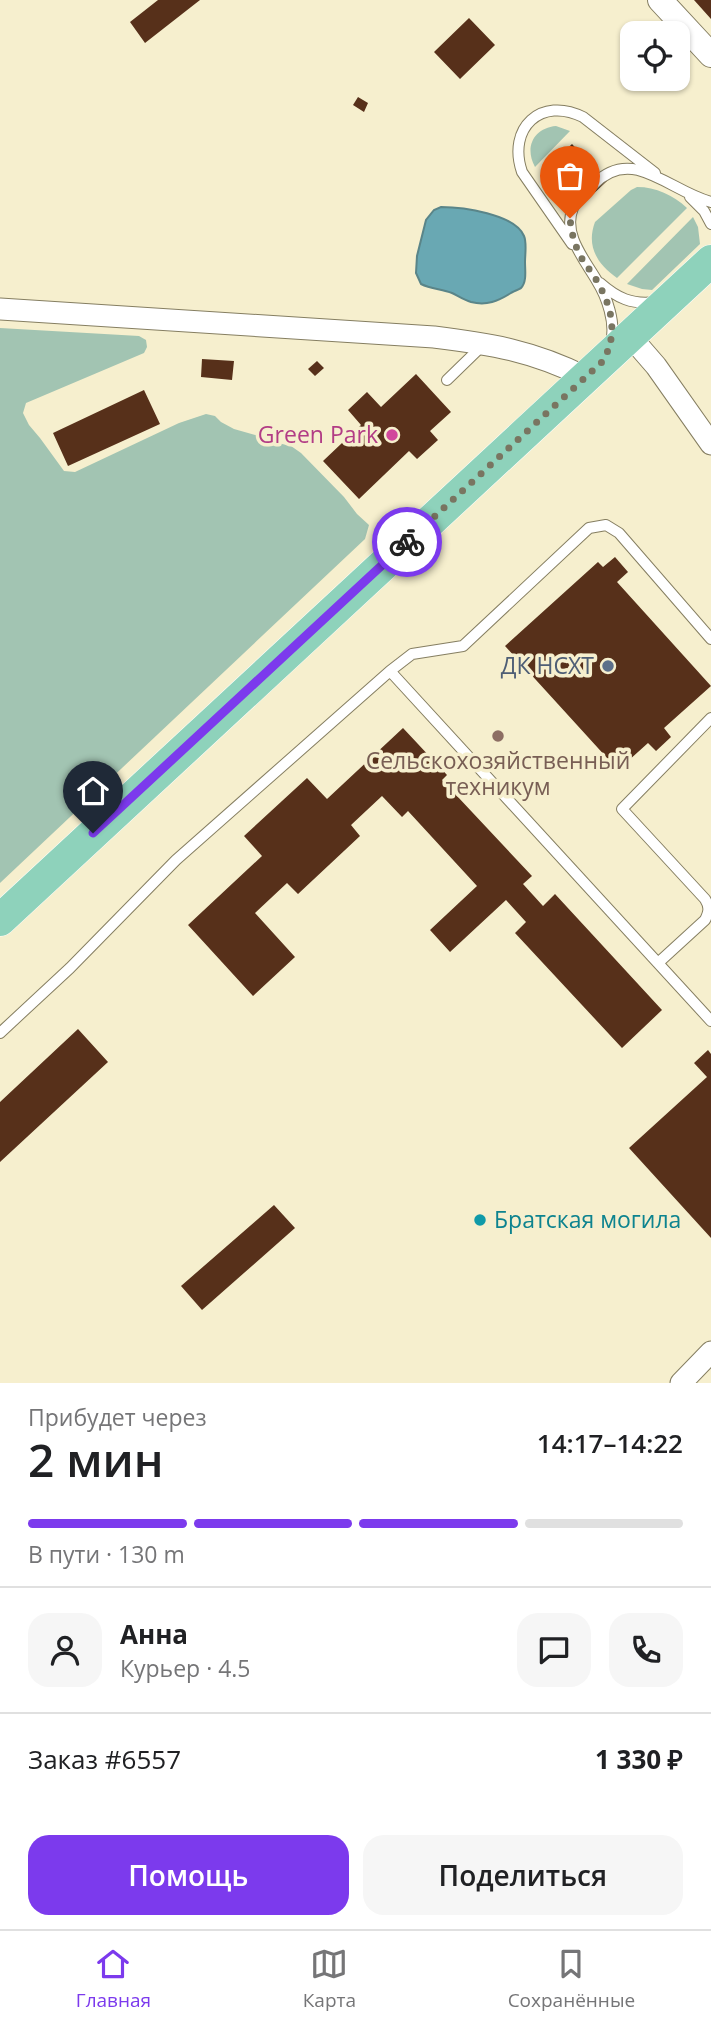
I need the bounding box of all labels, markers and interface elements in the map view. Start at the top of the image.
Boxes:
map controls [620,21,690,91]
button: locate [620,21,690,91]
pin [540,146,600,218]
icon: bag [551,157,589,195]
place label: Green Park [258,418,378,450]
marker: Green Park [384,427,400,443]
courier [372,507,442,577]
icon: bike [388,523,426,561]
place label: ДК НСХТ [501,649,594,681]
marker: ДК НСХТ [600,658,616,674]
marker: Сельскохозяйственный техникум [490,728,506,744]
place label: Сельскохозяйственный техникум [366,744,630,802]
pin [63,761,123,833]
icon: home [74,772,112,810]
place label: Братская могила [494,1203,681,1235]
marker: Братская могила [472,1212,488,1228]
text: Прибудет через [28,1401,207,1433]
text: 14:17–14:22 [537,1425,683,1461]
text: 2 мин [28,1428,164,1490]
text: В пути · 130 m [28,1538,185,1570]
button: person [28,1613,102,1687]
button: chat [517,1613,591,1687]
button: phone [609,1613,683,1687]
text: Анна [120,1616,188,1652]
text: Курьер · 4.5 [120,1652,251,1684]
text: Заказ #6557 [28,1741,181,1777]
text: 1 330 ₽ [595,1741,683,1777]
button: Помощь [28,1835,349,1915]
button: Поделиться [363,1835,683,1915]
tab: Главная [76,1945,151,2013]
tab: Карта [303,1945,356,2013]
tab: Сохранённые [508,1945,635,2013]

